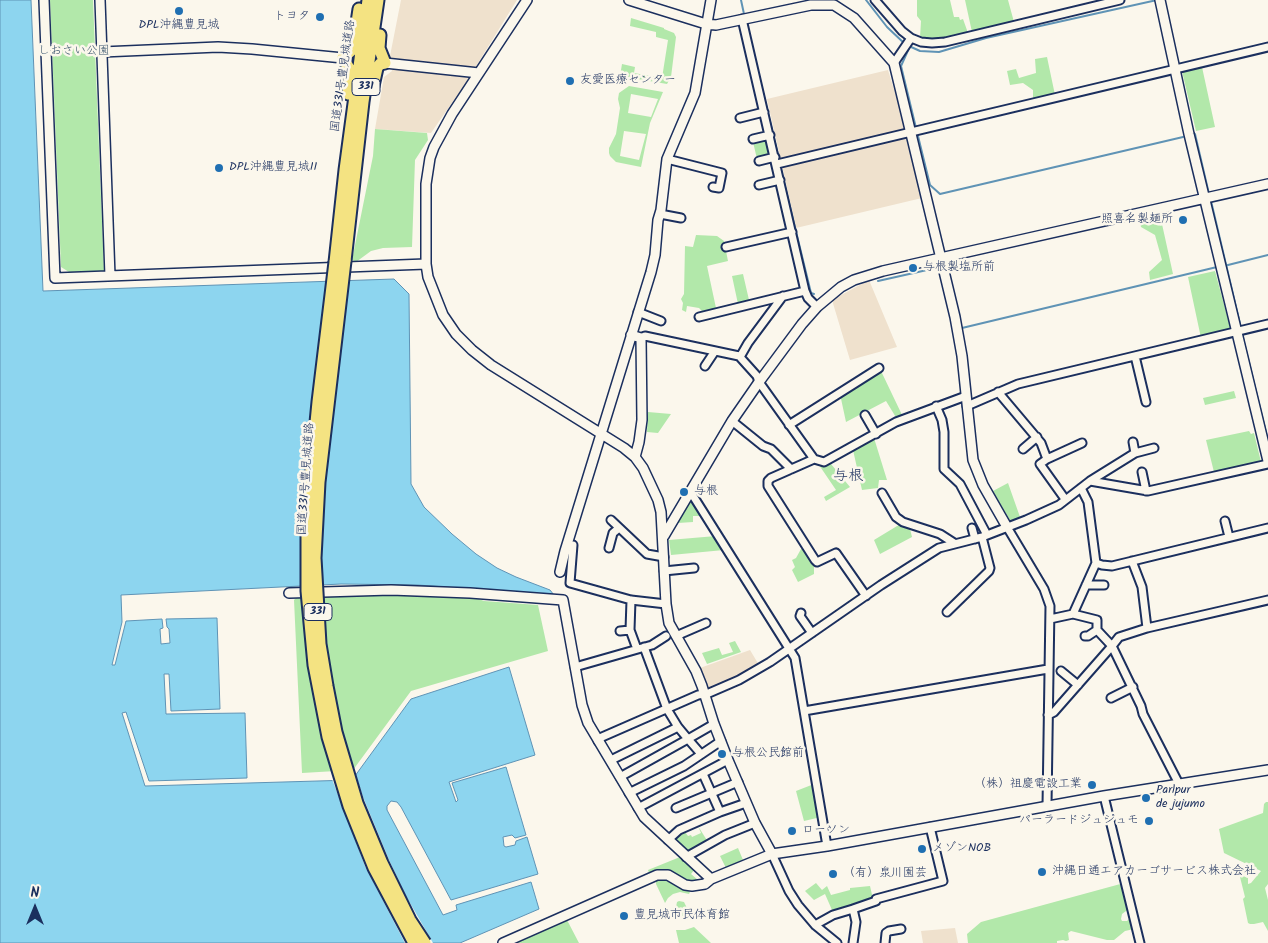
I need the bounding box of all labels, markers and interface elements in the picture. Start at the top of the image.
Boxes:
marker: DPL沖縄豊見城 [173,5,185,17]
place label: トヨタ [274,10,310,24]
marker: トヨタ [314,11,326,23]
place label: DPL沖縄豊見城 [139,19,219,33]
street label: 国道331号豊見城道路 [329,19,359,133]
park label: しおさい公園 [38,45,110,59]
place label: 友愛医療センター [580,74,676,88]
marker: 友愛医療センター [564,75,576,87]
road number: 331 [352,78,380,95]
place label: DPL沖縄豊見城II [229,161,317,175]
marker: DPL沖縄豊見城II [213,162,225,174]
place label: 照喜名製麺所 [1101,213,1173,227]
marker: 照喜名製麺所 [1177,214,1189,226]
place label: 与根製塩所前 [923,261,995,275]
marker: 与根製塩所前 [907,262,919,274]
street label: 国道331号豊見城道路 [296,422,318,536]
district label: 与根 [833,468,863,486]
place label: 与根 [694,485,718,499]
marker: 与根 [678,486,690,498]
road number: 331 [304,604,332,620]
place label: 与根公民館前 [732,747,804,761]
marker: 与根公民館前 [716,748,728,760]
place label: （株）祖慶電設工業 [974,778,1082,792]
marker: （株）祖慶電設工業 [1086,779,1098,791]
place label: Parlpur de jujumo [1156,784,1205,812]
marker: Parlpur de jujumo [1140,792,1152,804]
place label: パーラードジュジュモ [1019,814,1139,828]
marker: パーラードジュジュモ [1143,815,1155,827]
place label: ローソン [802,824,850,838]
marker: ローソン [786,825,798,837]
place label: メゾンNOB [932,842,991,856]
marker: メゾンNOB [916,843,928,855]
place label: 沖縄日通エアカーゴサービス株式会社 [1052,865,1256,879]
marker: 沖縄日通エアカーゴサービス株式会社 [1036,866,1048,878]
place label: （有）泉川園芸 [843,867,927,881]
marker: （有）泉川園芸 [827,868,839,880]
text: N [31,882,39,904]
north arrow [10,883,60,933]
place label: 豊見城市民体育館 [634,909,730,923]
marker: 豊見城市民体育館 [618,910,630,922]

